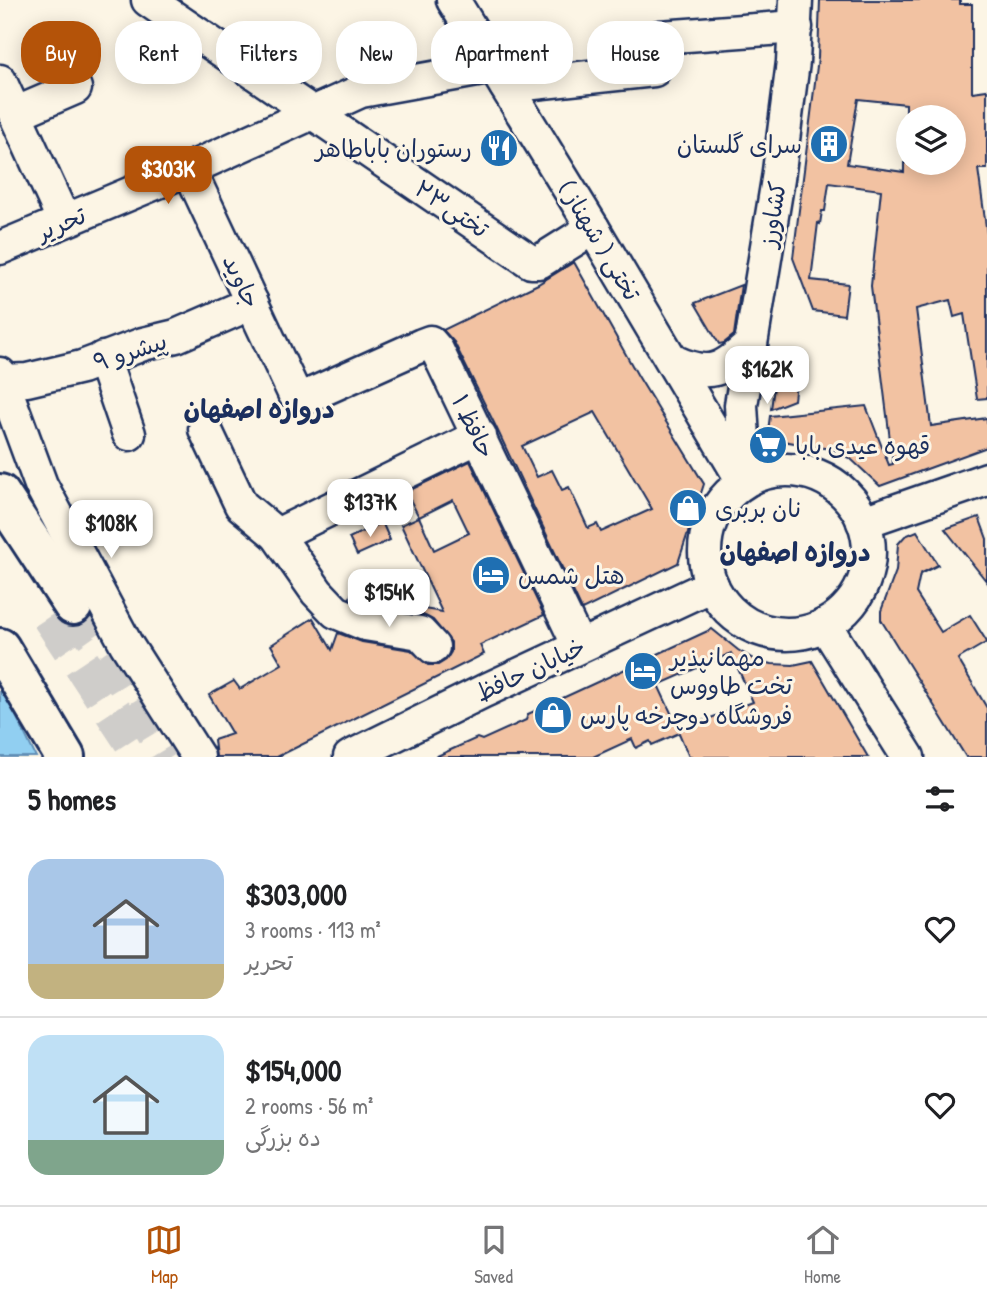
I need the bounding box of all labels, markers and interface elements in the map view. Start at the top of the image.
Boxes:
chip: Buy [21,21,101,84]
chip: Rent [115,21,202,84]
chip: Filters [216,21,322,84]
chip: New [336,21,417,84]
chip: Apartment [431,21,573,84]
chip: House [587,21,684,84]
map controls [896,105,966,175]
button: layers [896,105,966,175]
building icon: سرای گلستان [808,123,850,165]
restaurant icon: رستوران باباطاهر [478,127,520,169]
place label: سرای گلستان [677,128,802,160]
place label: رستوران باباطاهر [314,132,472,165]
pin: $303K [119,146,217,206]
text: $303K [141,153,195,184]
street label: تختی۲۳ [409,172,496,245]
street label: تختی ( شهناز ) [551,174,649,307]
street label: کشاورز [751,179,793,251]
street label: تحریر [30,198,91,248]
street label: جاوید [216,249,268,313]
street label: پیشرو ۹ [89,324,171,378]
pin: $162K [718,346,816,406]
text: $162K [741,353,793,384]
street label: حافظ ۱ [445,389,503,463]
district label: دروازه اصفهان [183,391,335,426]
supermarket icon: قهوه عیدی بابا [747,424,789,466]
place label: قهوه عیدی بابا [795,429,930,462]
pin: $137K [321,480,419,539]
text: $137K [343,486,397,517]
shop icon: نان بربری [667,487,709,529]
place label: نان بربری [715,492,801,524]
pin: $108K [62,500,160,560]
text: $108K [85,507,137,538]
district label: دروازه اصفهان [719,534,871,569]
hotel icon: هتل شمس [470,554,512,596]
place label: هتل شمس [518,559,625,591]
pin: $154K [340,570,438,629]
text: $154K [364,576,414,607]
street label: خیابان حافظ [470,630,590,708]
place label: مهمانپذیر تخت طاووس [668,641,793,701]
hotel icon: مهمانپذیر تخت طاووس [622,650,664,692]
shop icon: فروشگاه دوچرخه پارس [532,694,574,736]
place label: فروشگاه دوچرخه پارس [580,699,793,731]
text: 5 homes [28,779,116,819]
icon: filters [921,780,959,818]
text: $303,000 [245,874,347,914]
icon: home [84,887,168,971]
icon: heart [921,910,959,948]
text: 3 rooms · 113 m² [245,914,381,945]
text: تحریر [245,946,293,977]
text: $154,000 [245,1050,341,1090]
icon: home [84,1063,168,1147]
icon: heart [921,1086,959,1124]
text: 2 rooms · 56 m² [245,1090,373,1121]
text: ده بزرگی [245,1122,321,1153]
tab: Map [145,1221,183,1289]
tab: Saved [474,1221,513,1289]
tab: Home [804,1221,842,1289]

